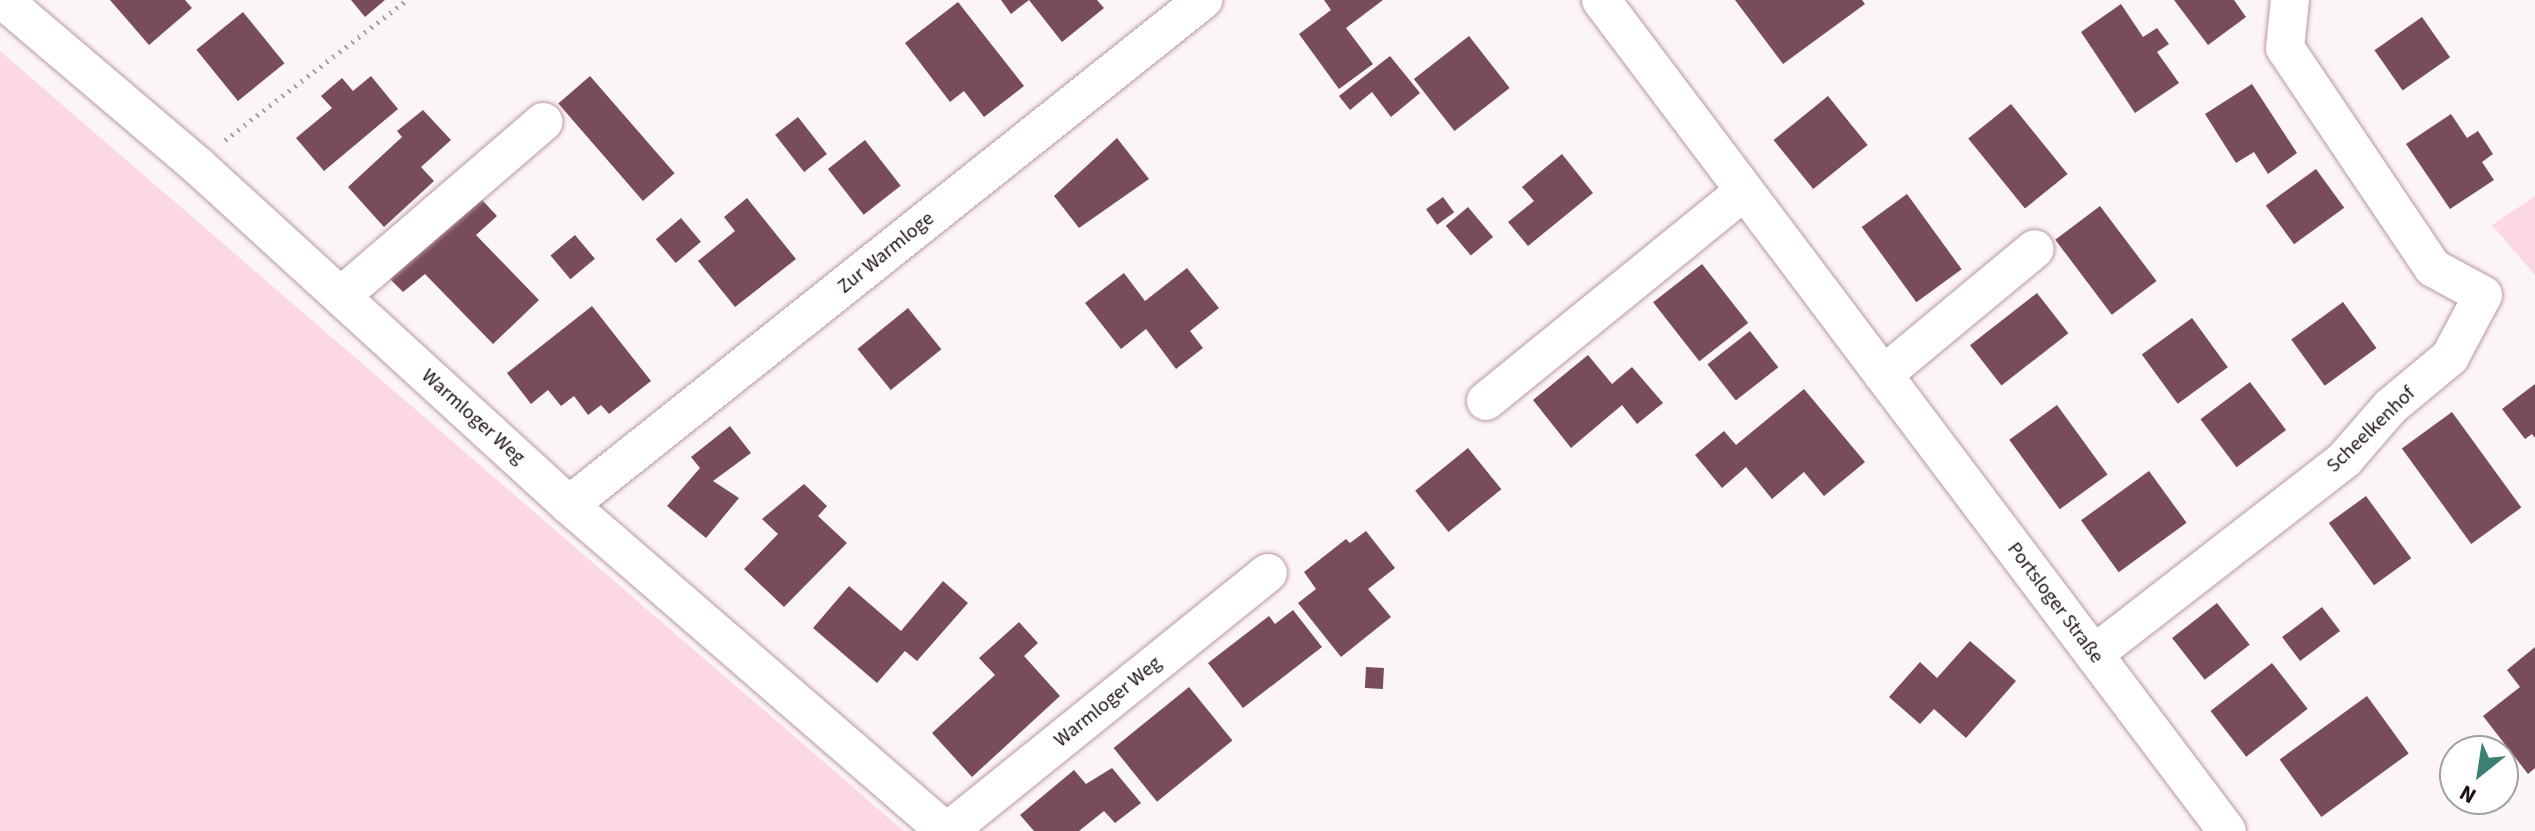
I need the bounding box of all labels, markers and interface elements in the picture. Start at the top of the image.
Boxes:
street label: Zur Warmloge [833,207,939,299]
street label: Warmloger Weg [416,364,530,470]
street label: Scheelkenhof [2322,382,2420,478]
street label: Portsloger Straße [2002,538,2108,668]
street label: Warmloger Weg [1049,651,1167,753]
north arrow [2439,735,2519,815]
text: N [2454,777,2482,812]

